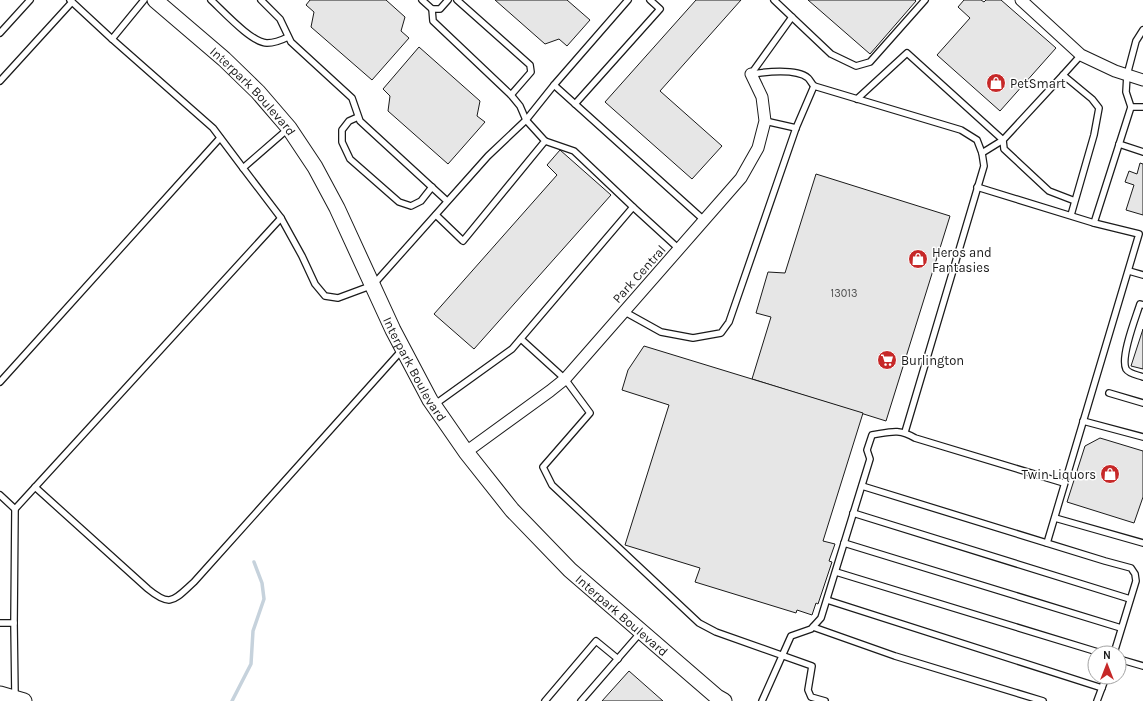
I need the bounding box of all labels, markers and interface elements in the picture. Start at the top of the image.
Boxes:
street label: Interpark Boulevard [207,43,299,138]
shop icon: PetSmart [985,72,1007,94]
place label: PetSmart [1010,76,1066,91]
street label: Park Central [609,242,669,306]
place label: Heros and Fantasies [932,245,992,275]
shop icon: Heros and Fantasies [907,248,929,270]
house number: 13013 [831,287,857,300]
street label: Interpark Boulevard [380,314,450,424]
supermarket icon: Burlington [876,349,898,371]
place label: Burlington [901,353,964,368]
shop icon: Twin Liquors [1099,463,1121,485]
place label: Twin Liquors [1022,467,1096,483]
street label: Interpark Boulevard [573,571,671,659]
north arrow [1087,645,1127,685]
text: N [1103,649,1111,662]

